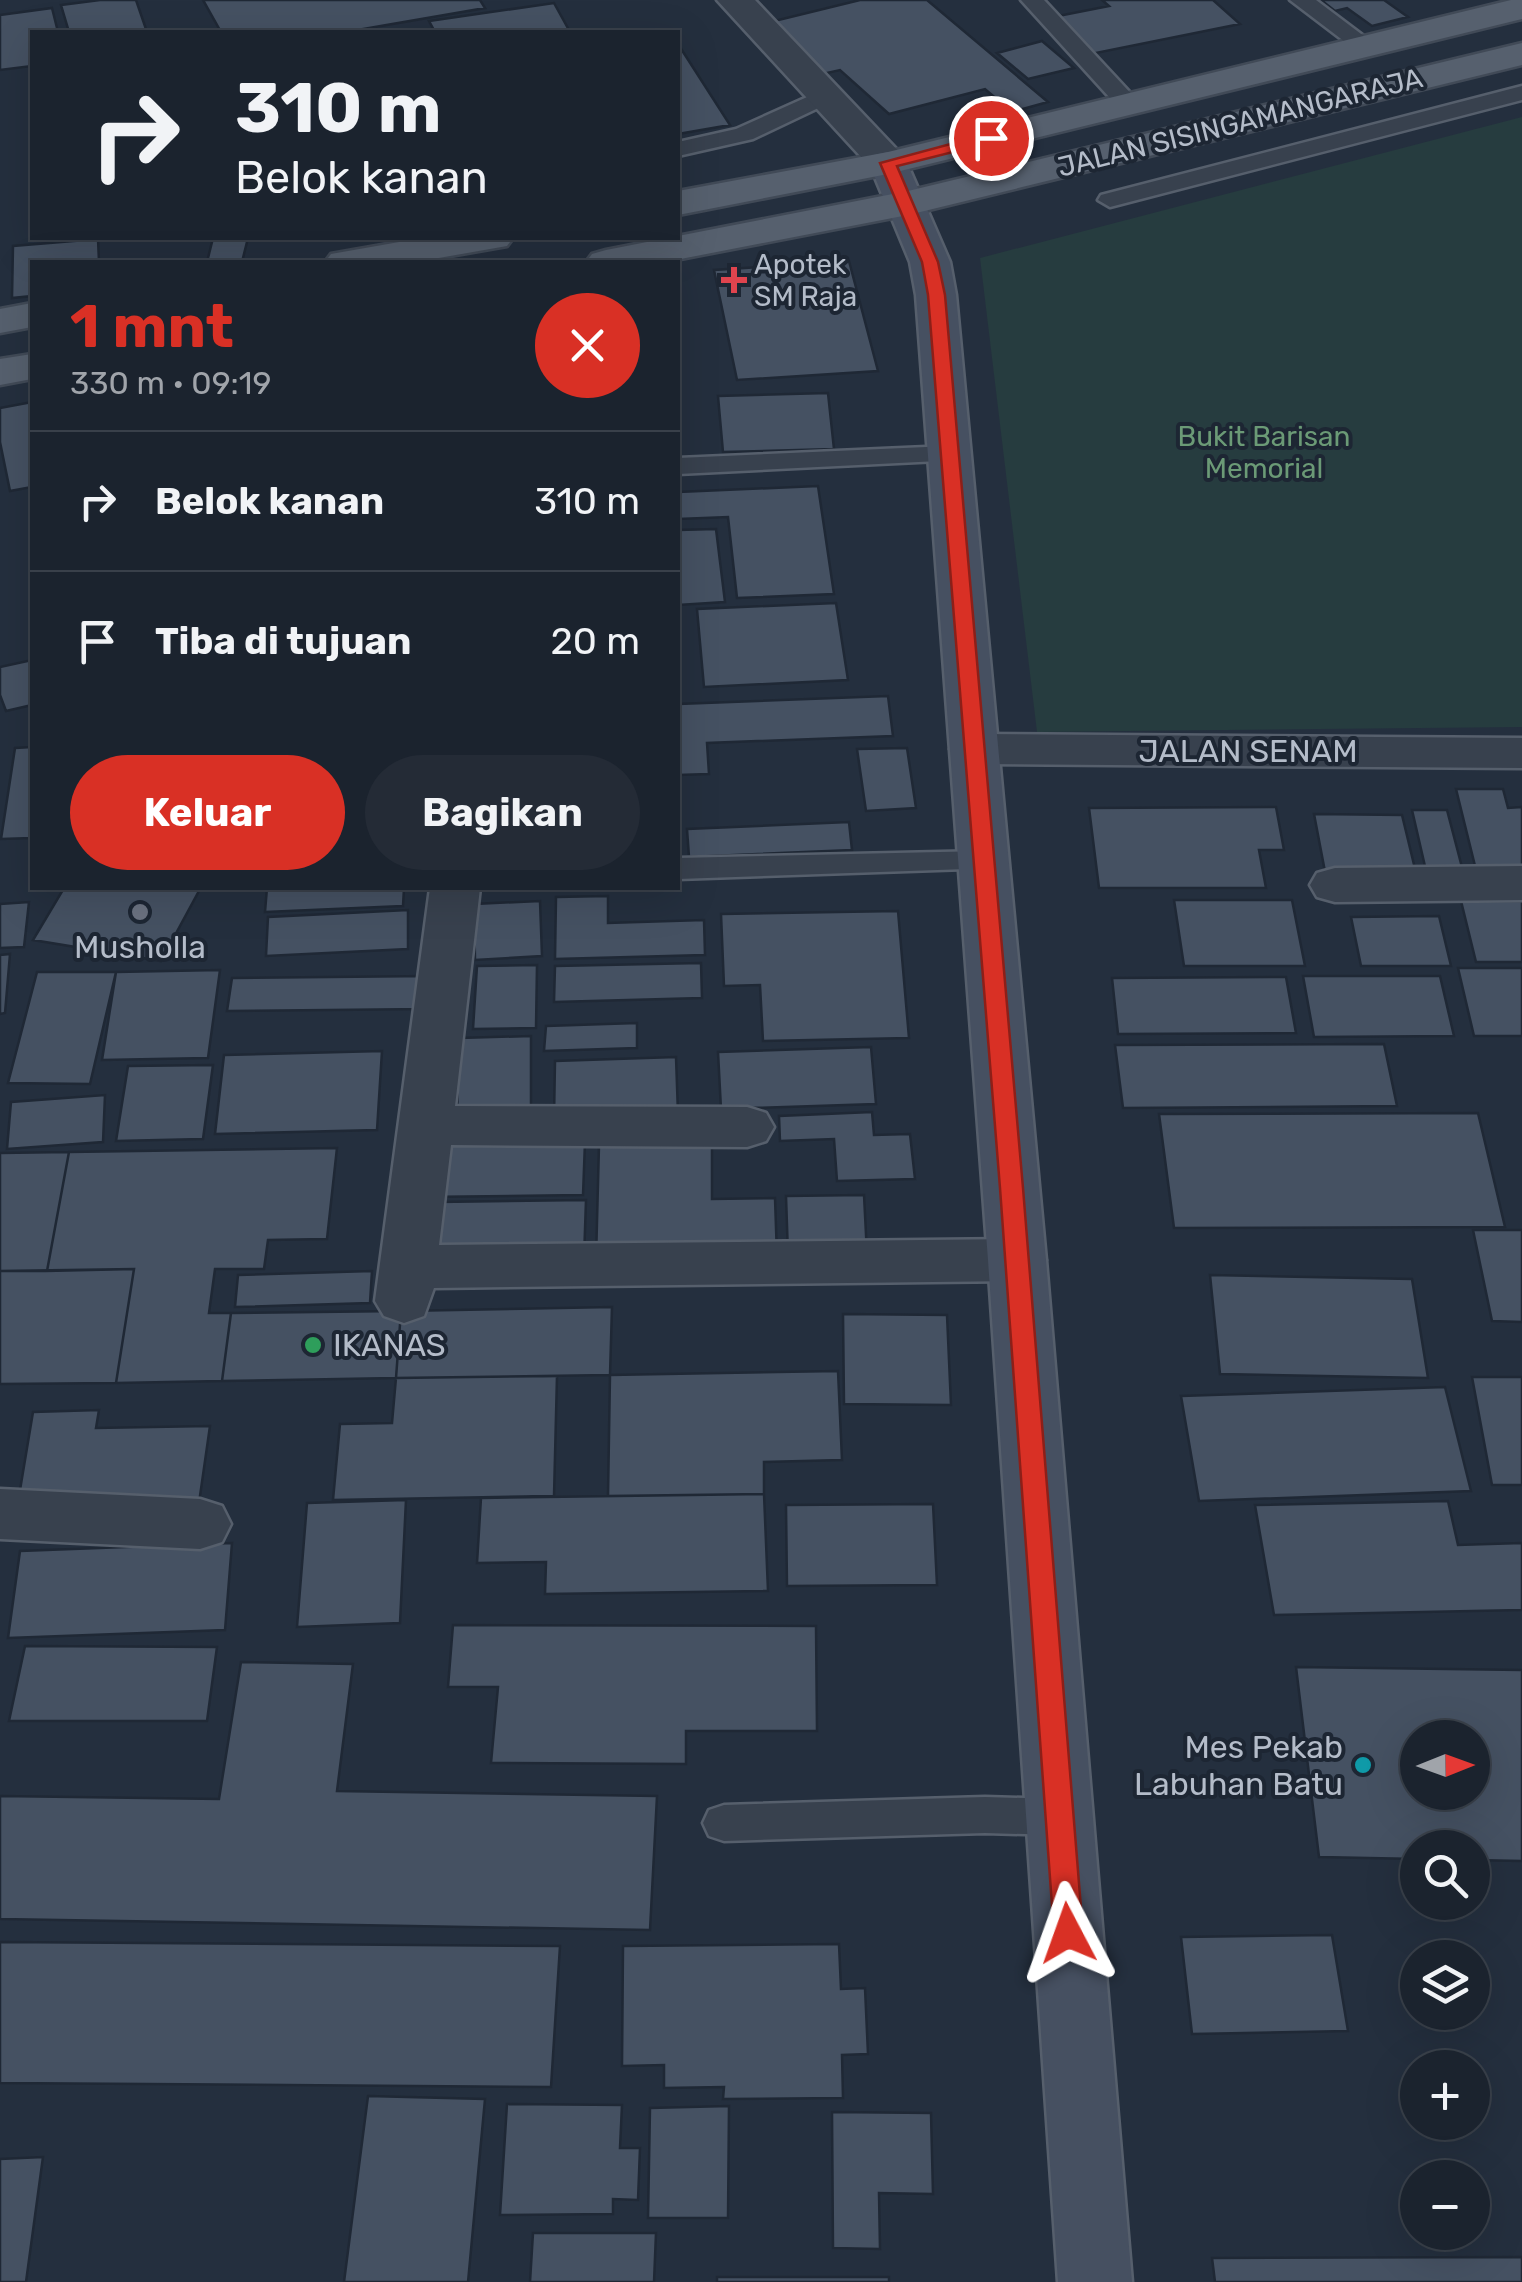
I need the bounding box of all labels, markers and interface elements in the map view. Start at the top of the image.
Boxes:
street label: JALAN SISINGAMANGARAJA [1054,61,1426,184]
text: 310 m [235,67,442,150]
icon: right [70,70,200,200]
pin [949,96,1034,181]
icon: arrive [964,111,1019,166]
text: Belok kanan [235,151,488,204]
place label: Apotek SM Raja [754,248,857,313]
marker: Apotek SM Raja [723,269,745,291]
text: 1 mnt [70,291,234,362]
button: close [535,293,640,398]
text: 330 m · 09:19 [70,364,271,402]
park label: Bukit Barisan Memorial [1178,420,1350,485]
icon: right [70,474,125,529]
text: Belok kanan [155,478,384,524]
text: 310 m [534,478,640,524]
icon: arrive [70,614,125,669]
text: Tiba di tujuan [155,618,411,664]
text: 20 m [550,618,640,664]
street label: JALAN SENAM [1138,732,1358,770]
button: Keluar [70,755,345,870]
button: Bagikan [365,755,640,870]
marker: Musholla [129,901,151,923]
place label: Musholla [74,928,206,966]
place label: IKANAS [333,1326,446,1364]
marker: IKANAS [302,1334,324,1356]
north arrow [1400,1720,1490,1810]
map controls [1400,1720,1490,2250]
place label: Mes Pekab Labuhan Batu [1134,1728,1343,1803]
marker: Mes Pekab Labuhan Batu [1352,1754,1374,1776]
button: search [1400,1830,1490,1920]
position arrow [1016,1881,1120,1985]
button: layers [1400,1940,1490,2030]
button: + [1400,2050,1490,2140]
button: − [1400,2160,1490,2250]

